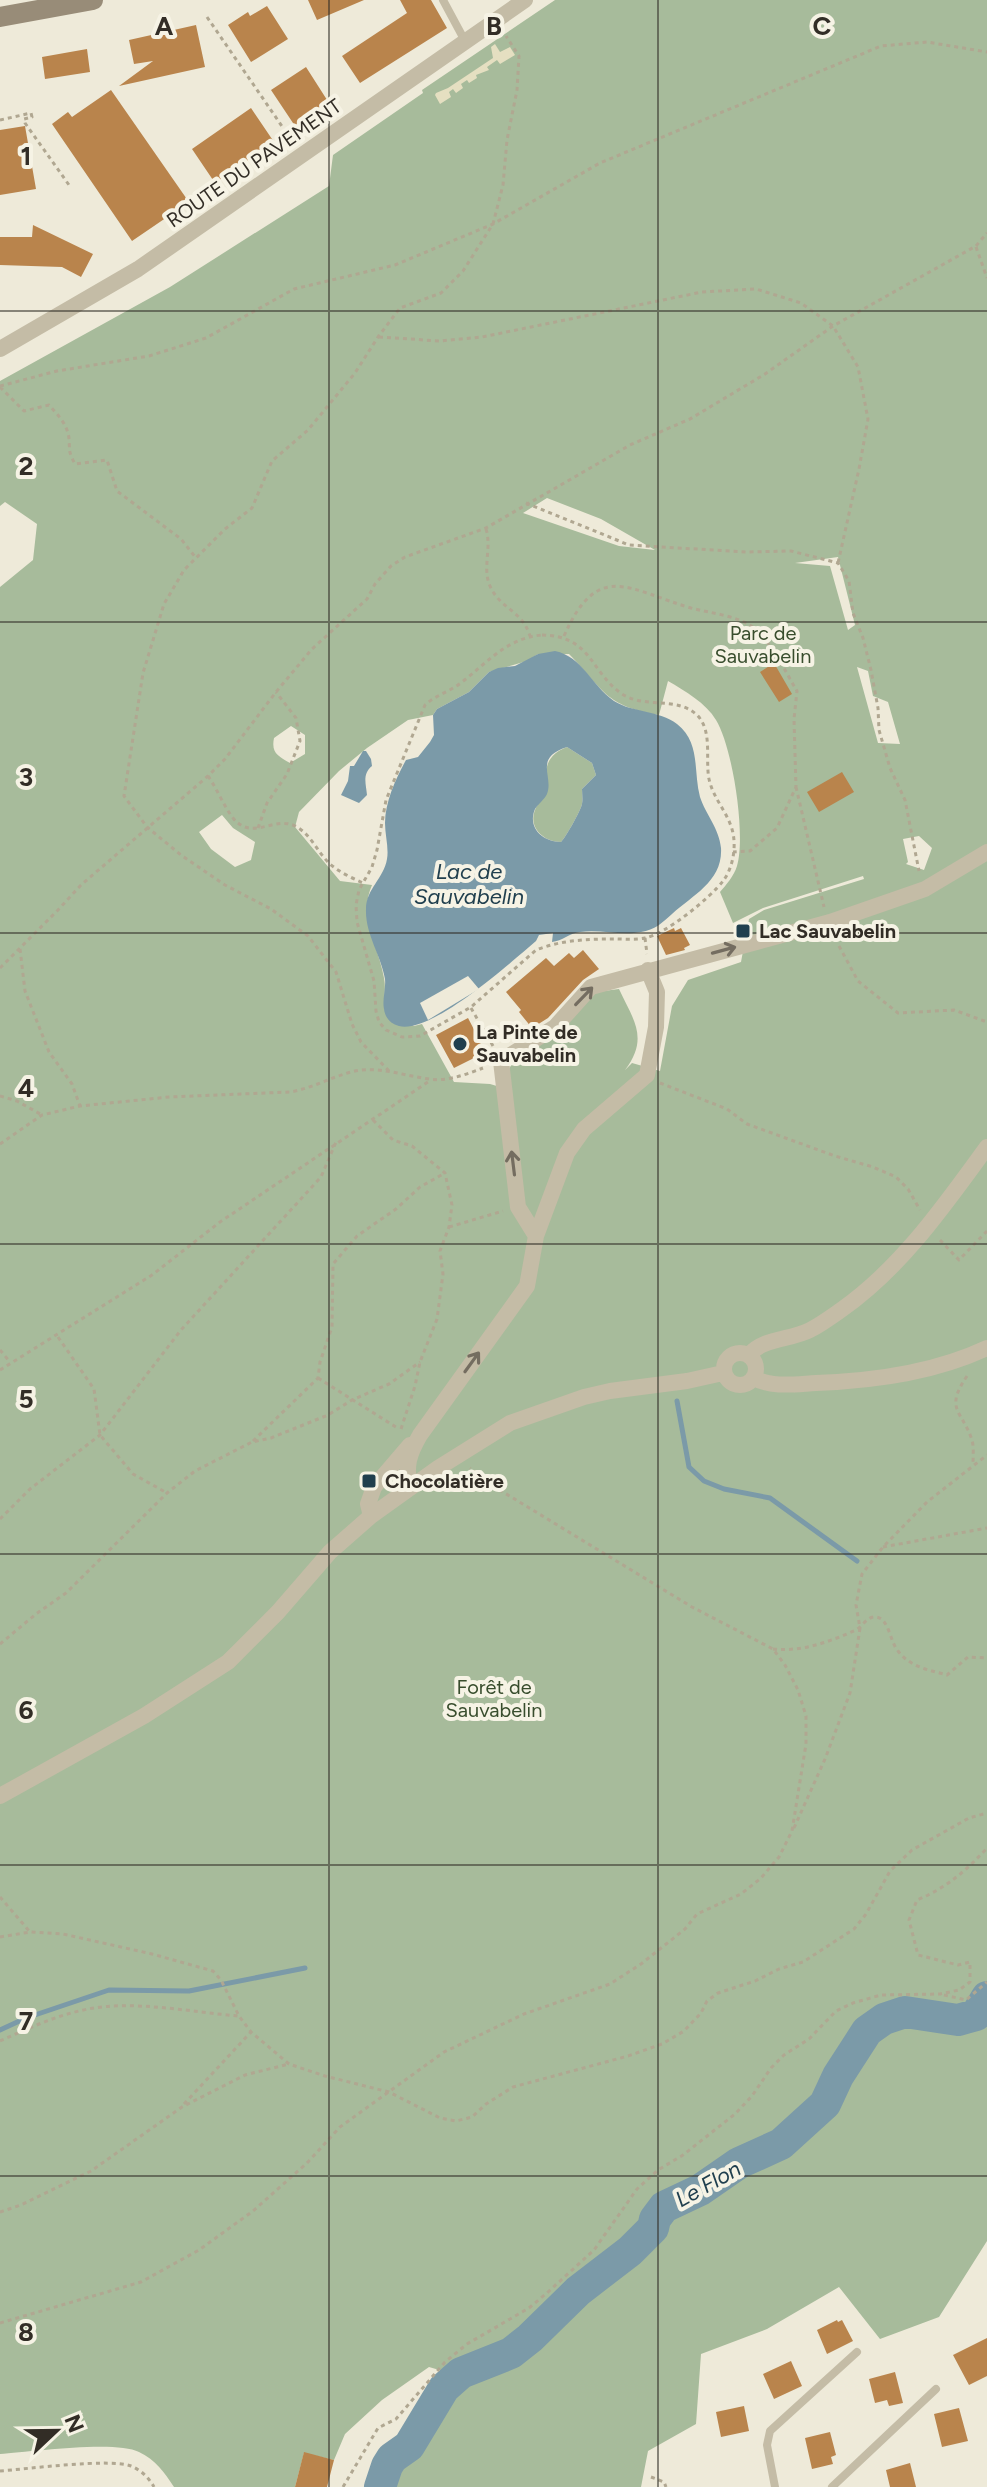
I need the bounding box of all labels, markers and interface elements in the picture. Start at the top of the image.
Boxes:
text: A [155,10,174,42]
text: B [486,10,502,42]
text: C [813,10,832,42]
street label: ROUTE DU PAVEMENT [162,94,346,232]
text: 1 [21,140,31,172]
text: 2 [18,450,34,482]
park label: Parc de Sauvabelin [715,621,811,668]
text: 3 [19,761,33,793]
water label: Lac de Sauvabelin [414,858,524,910]
place label: Lac Sauvabelin [759,919,896,943]
marker: Lac Sauvabelin [734,922,752,940]
one-way arrow [710,941,736,956]
one-way arrow [574,986,593,1006]
place label: La Pinte de Sauvabelin [476,1020,578,1067]
marker: La Pinte de Sauvabelin [451,1035,469,1053]
text: 4 [18,1072,34,1104]
one-way arrow [505,1151,520,1177]
one-way arrow [463,1352,480,1373]
text: 5 [18,1383,34,1415]
place label: Chocolatière [385,1469,504,1493]
marker: Chocolatière [360,1472,378,1490]
park label: Forêt de Sauvabelin [446,1675,542,1722]
text: 6 [18,1694,34,1726]
text: 7 [19,2005,33,2037]
water label: Le Flon [671,2155,745,2213]
text: 8 [18,2316,34,2348]
north arrow [16,2391,96,2471]
text: N [58,2411,90,2437]

